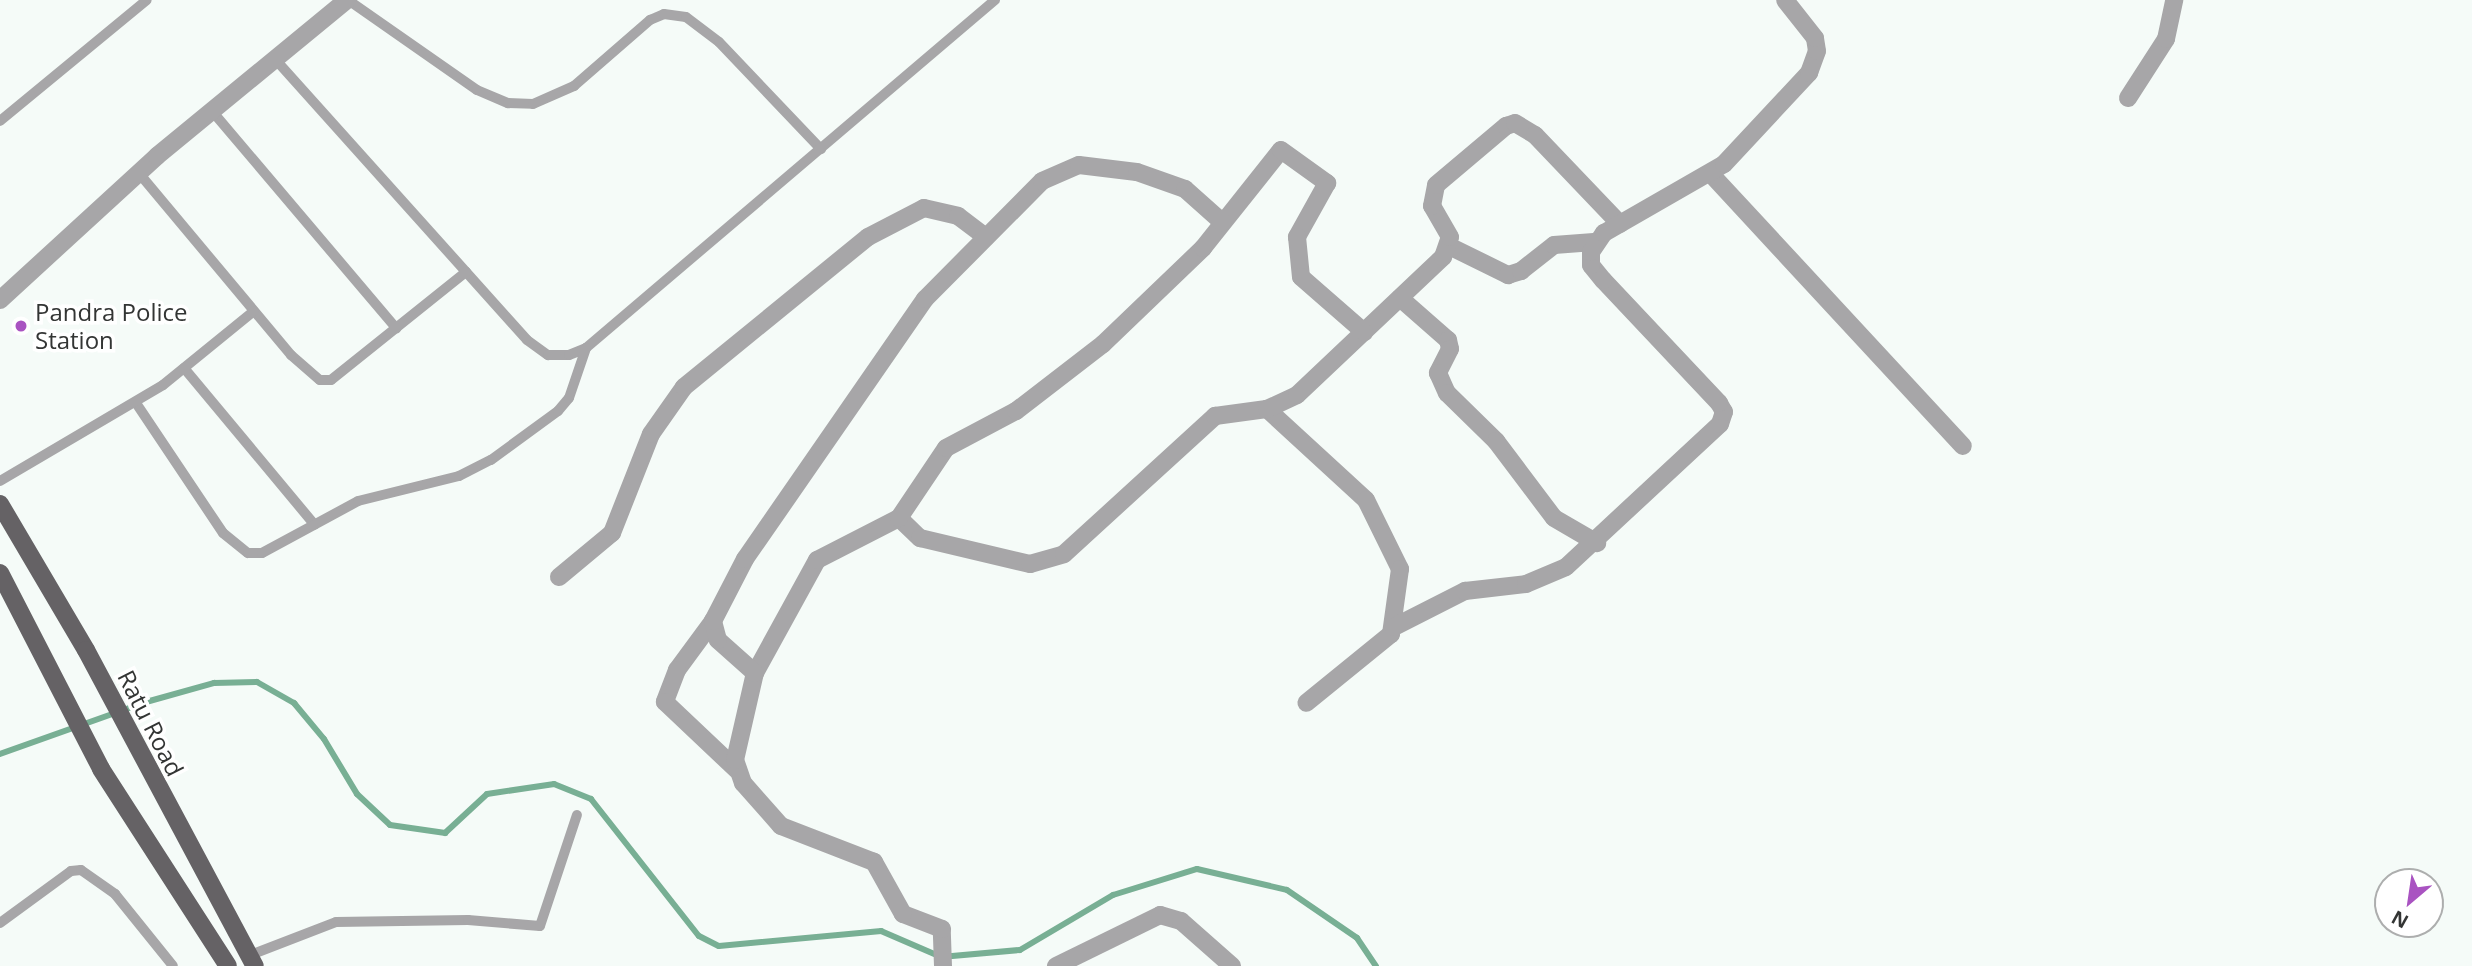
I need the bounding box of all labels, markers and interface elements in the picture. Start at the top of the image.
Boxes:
place label: Pandra Police Station [35,298,188,354]
marker: Pandra Police Station [13,318,29,334]
street label: Ratu Road [112,665,190,781]
north arrow [2374,868,2444,938]
text: N [2387,905,2413,935]

